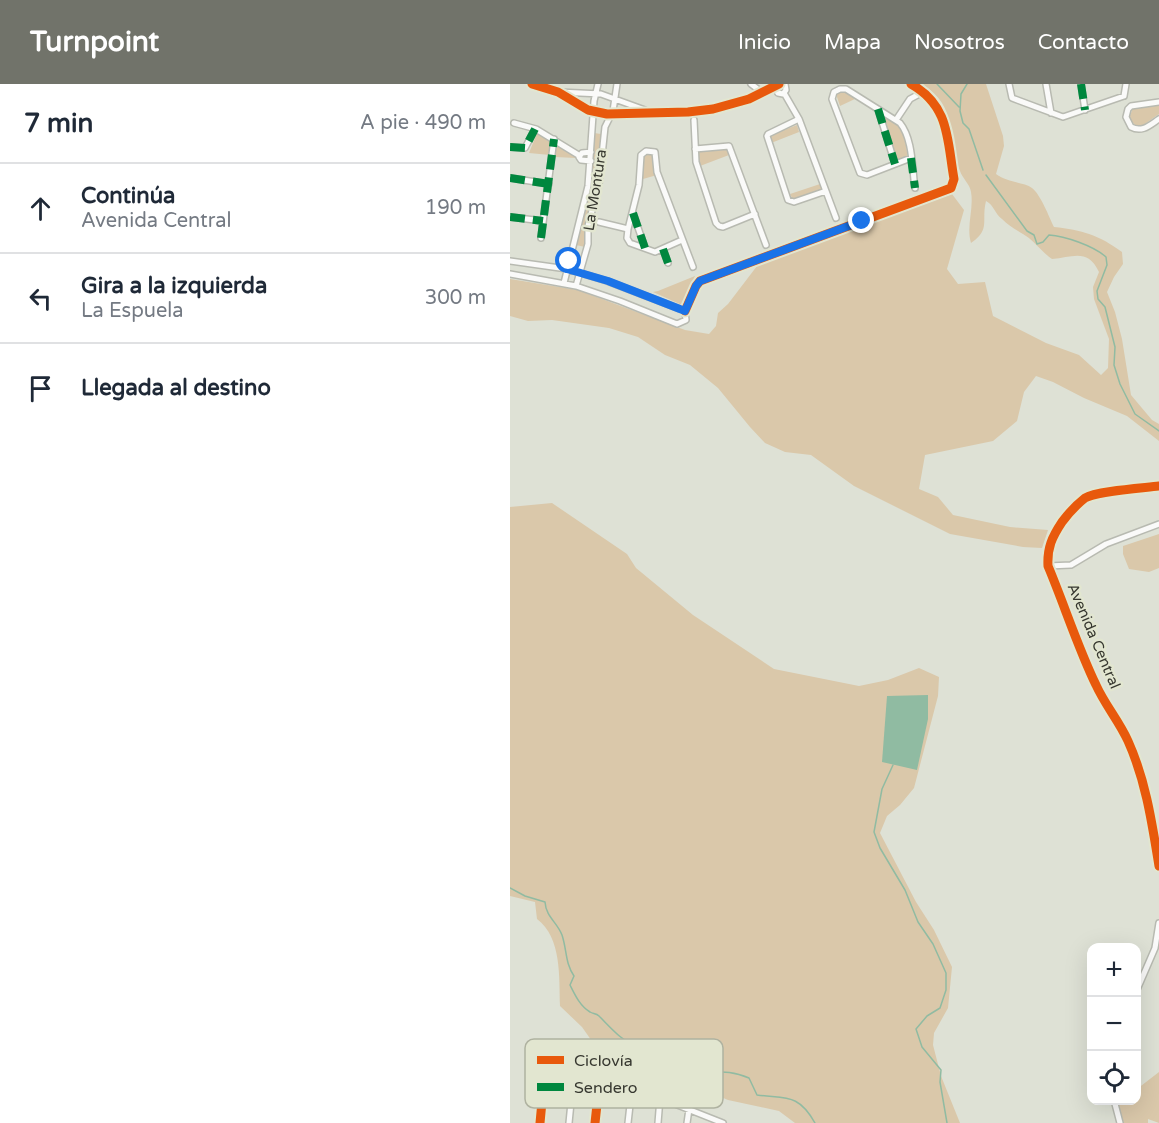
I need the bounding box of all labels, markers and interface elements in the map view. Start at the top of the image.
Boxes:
text: Turnpoint [30,25,159,59]
text: Inicio [738,30,791,55]
text: Mapa [824,30,881,55]
text: Nosotros [914,30,1005,55]
text: Contacto [1038,30,1129,55]
text: 7 min [24,108,93,139]
text: A pie · 490 m [360,111,486,135]
street label: La Montura [580,148,610,232]
text: Continúa [81,183,175,209]
icon: ahead [24,192,57,225]
text: 190 m [425,196,486,220]
route end [848,207,874,233]
text: Avenida Central [81,209,232,233]
route start [555,247,581,273]
text: Gira a la izquierda [81,273,267,299]
icon: left [24,282,57,315]
text: 300 m [425,286,486,310]
text: La Espuela [81,299,184,323]
icon: arrive [24,372,57,405]
text: Llegada al destino [81,375,271,401]
street label: Avenida Central [1064,581,1124,691]
map controls [1087,943,1141,1105]
button: + [1087,943,1141,997]
button: − [1087,997,1141,1051]
legend [525,1039,723,1108]
text: Ciclovía [574,1051,633,1071]
button: locate [1087,1051,1141,1105]
text: Sendero [574,1078,637,1098]

